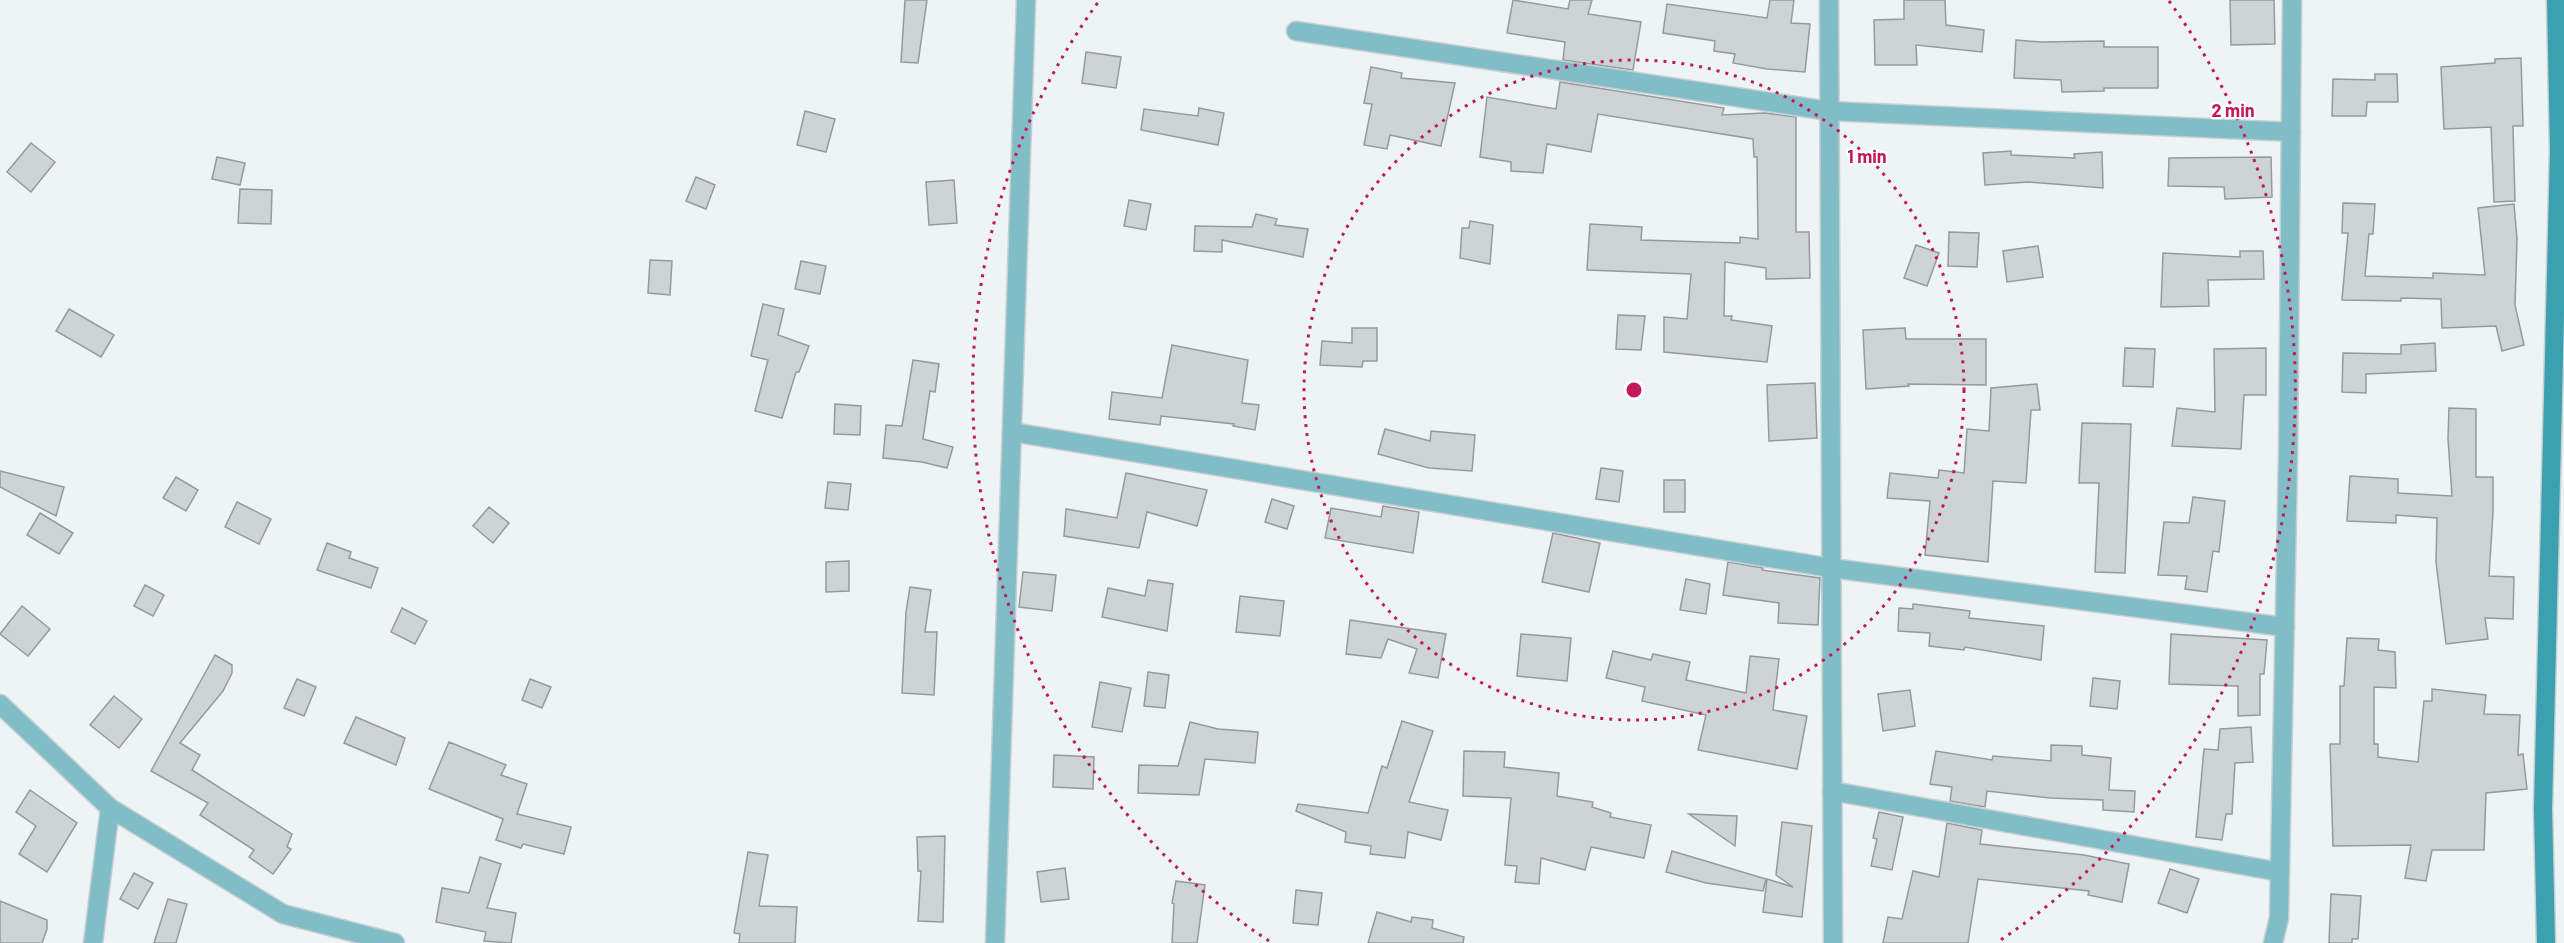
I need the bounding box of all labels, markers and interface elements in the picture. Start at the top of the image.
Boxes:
text: 2 min [2211,99,2255,121]
text: 1 min [1847,145,1887,167]
centre of rings [1624,380,1644,400]

